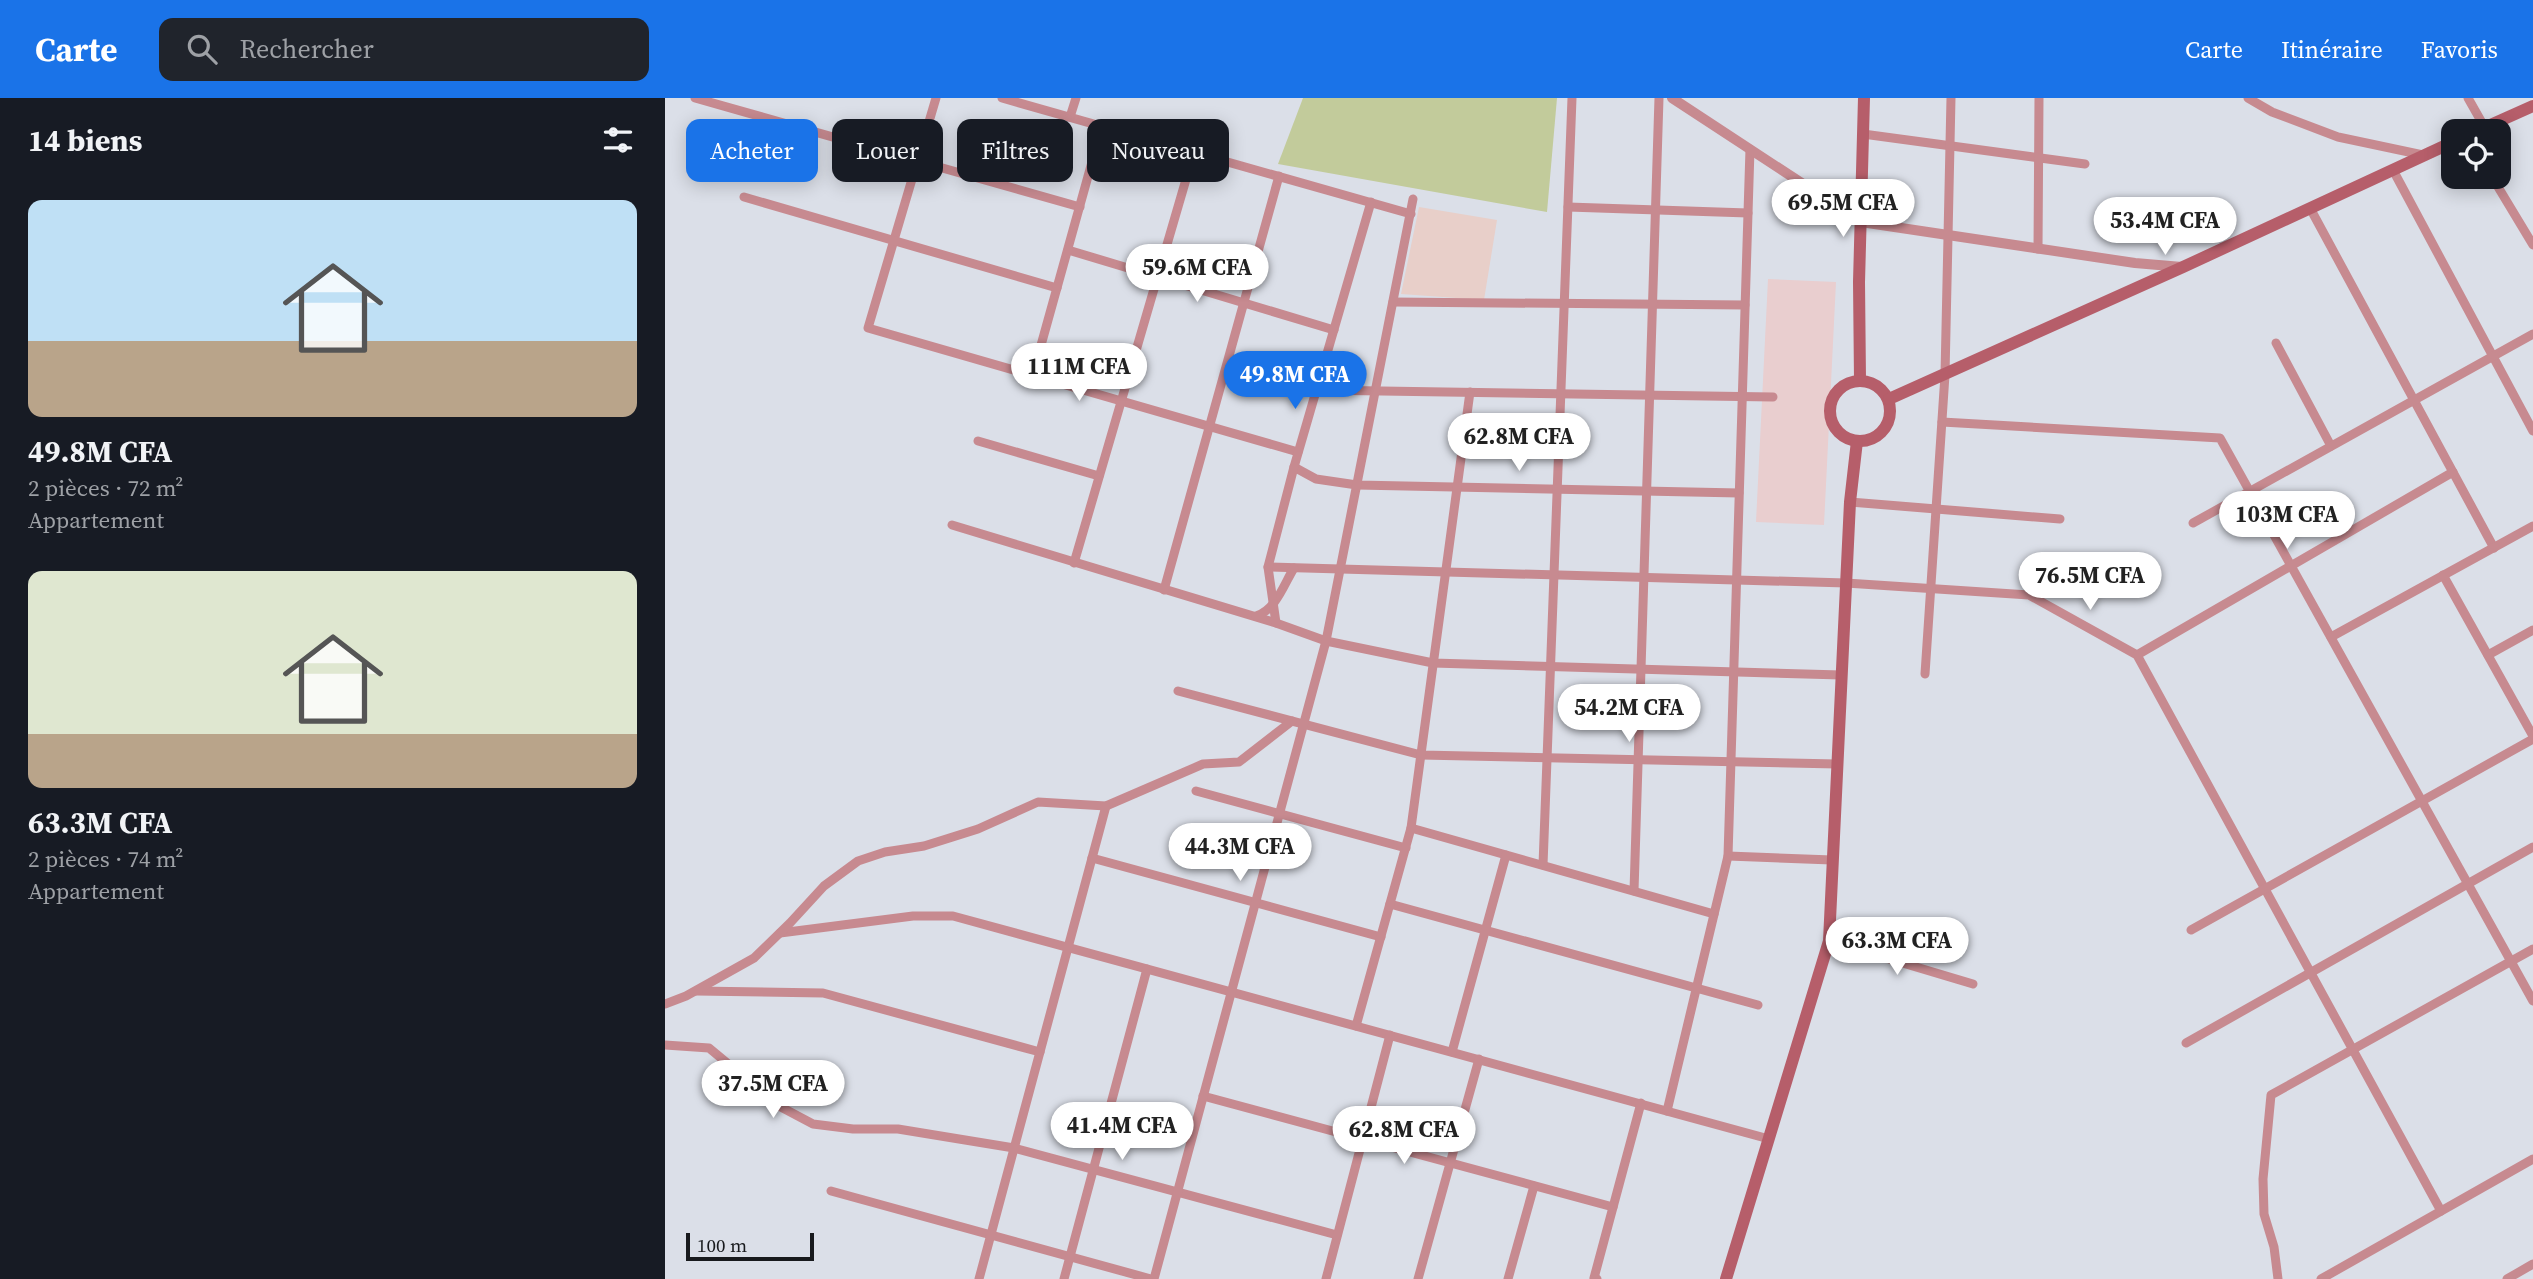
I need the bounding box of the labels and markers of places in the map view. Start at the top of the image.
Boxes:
pin: 69.5M CFA [1763,180,1923,239]
pin: 53.4M CFA [2085,198,2245,257]
pin: 59.6M CFA [1117,244,1277,304]
pin: 111M CFA [1007,344,1151,403]
pin: 49.8M CFA [1215,352,1375,411]
pin: 62.8M CFA [1439,414,1599,473]
pin: 103M CFA [2215,491,2359,551]
pin: 76.5M CFA [2010,552,2170,612]
pin: 54.2M CFA [1549,684,1709,744]
pin: 44.3M CFA [1160,824,1320,883]
pin: 63.3M CFA [1817,918,1977,977]
pin: 37.5M CFA [693,1060,853,1120]
pin: 41.4M CFA [1042,1102,1202,1162]
pin: 62.8M CFA [1324,1107,1484,1166]

